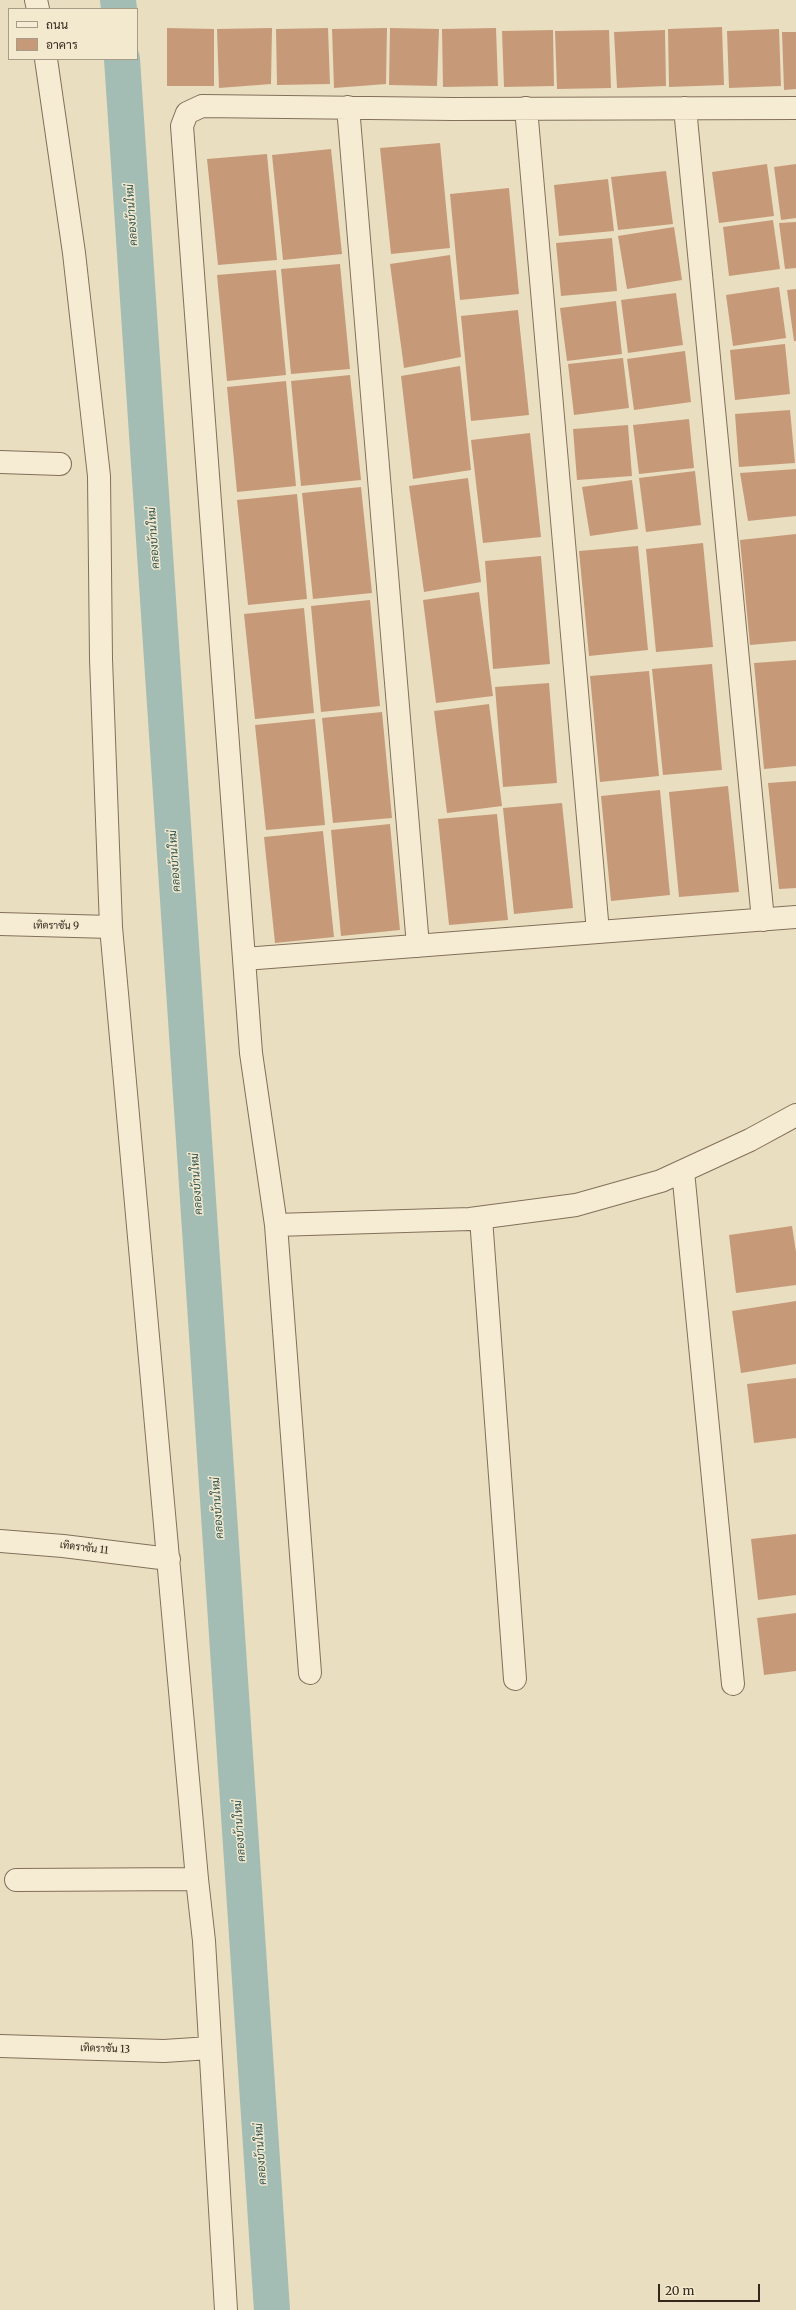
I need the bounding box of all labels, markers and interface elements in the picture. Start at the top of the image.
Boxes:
legend [8,8,138,60]
text: ถนน [46,17,68,32]
text: อาคาร [46,37,78,52]
water label: คลองบ้านใหม่ [123,184,141,246]
water label: คลองบ้านใหม่ [145,507,163,569]
water label: คลองบ้านใหม่ [166,830,184,892]
street label: เทิดราชัน 9 [33,920,79,932]
water label: คลองบ้านใหม่ [188,1153,206,1215]
water label: คลองบ้านใหม่ [209,1477,227,1539]
street label: เทิดราชัน 11 [59,1539,109,1557]
water label: คลองบ้านใหม่ [231,1800,249,1862]
street label: เทิดราชัน 13 [80,2042,130,2056]
water label: คลองบ้านใหม่ [252,2123,270,2185]
scale bar [660,2276,762,2302]
text: 20 m [665,2283,694,2298]

